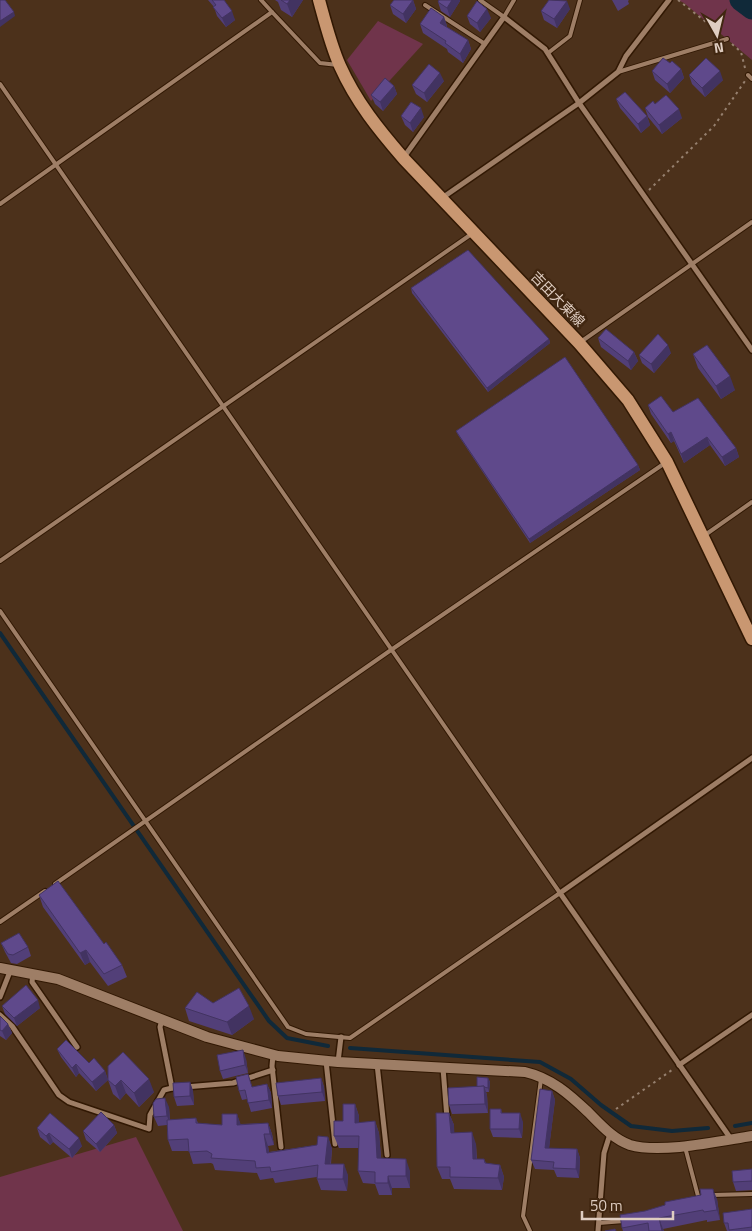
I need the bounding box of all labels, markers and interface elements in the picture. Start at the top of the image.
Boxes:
north arrow [692,10,742,60]
text: N [713,37,725,59]
street label: 吉田大東線 [526,266,590,331]
scale bar [582,1188,673,1220]
text: 50 m [590,1194,623,1217]

